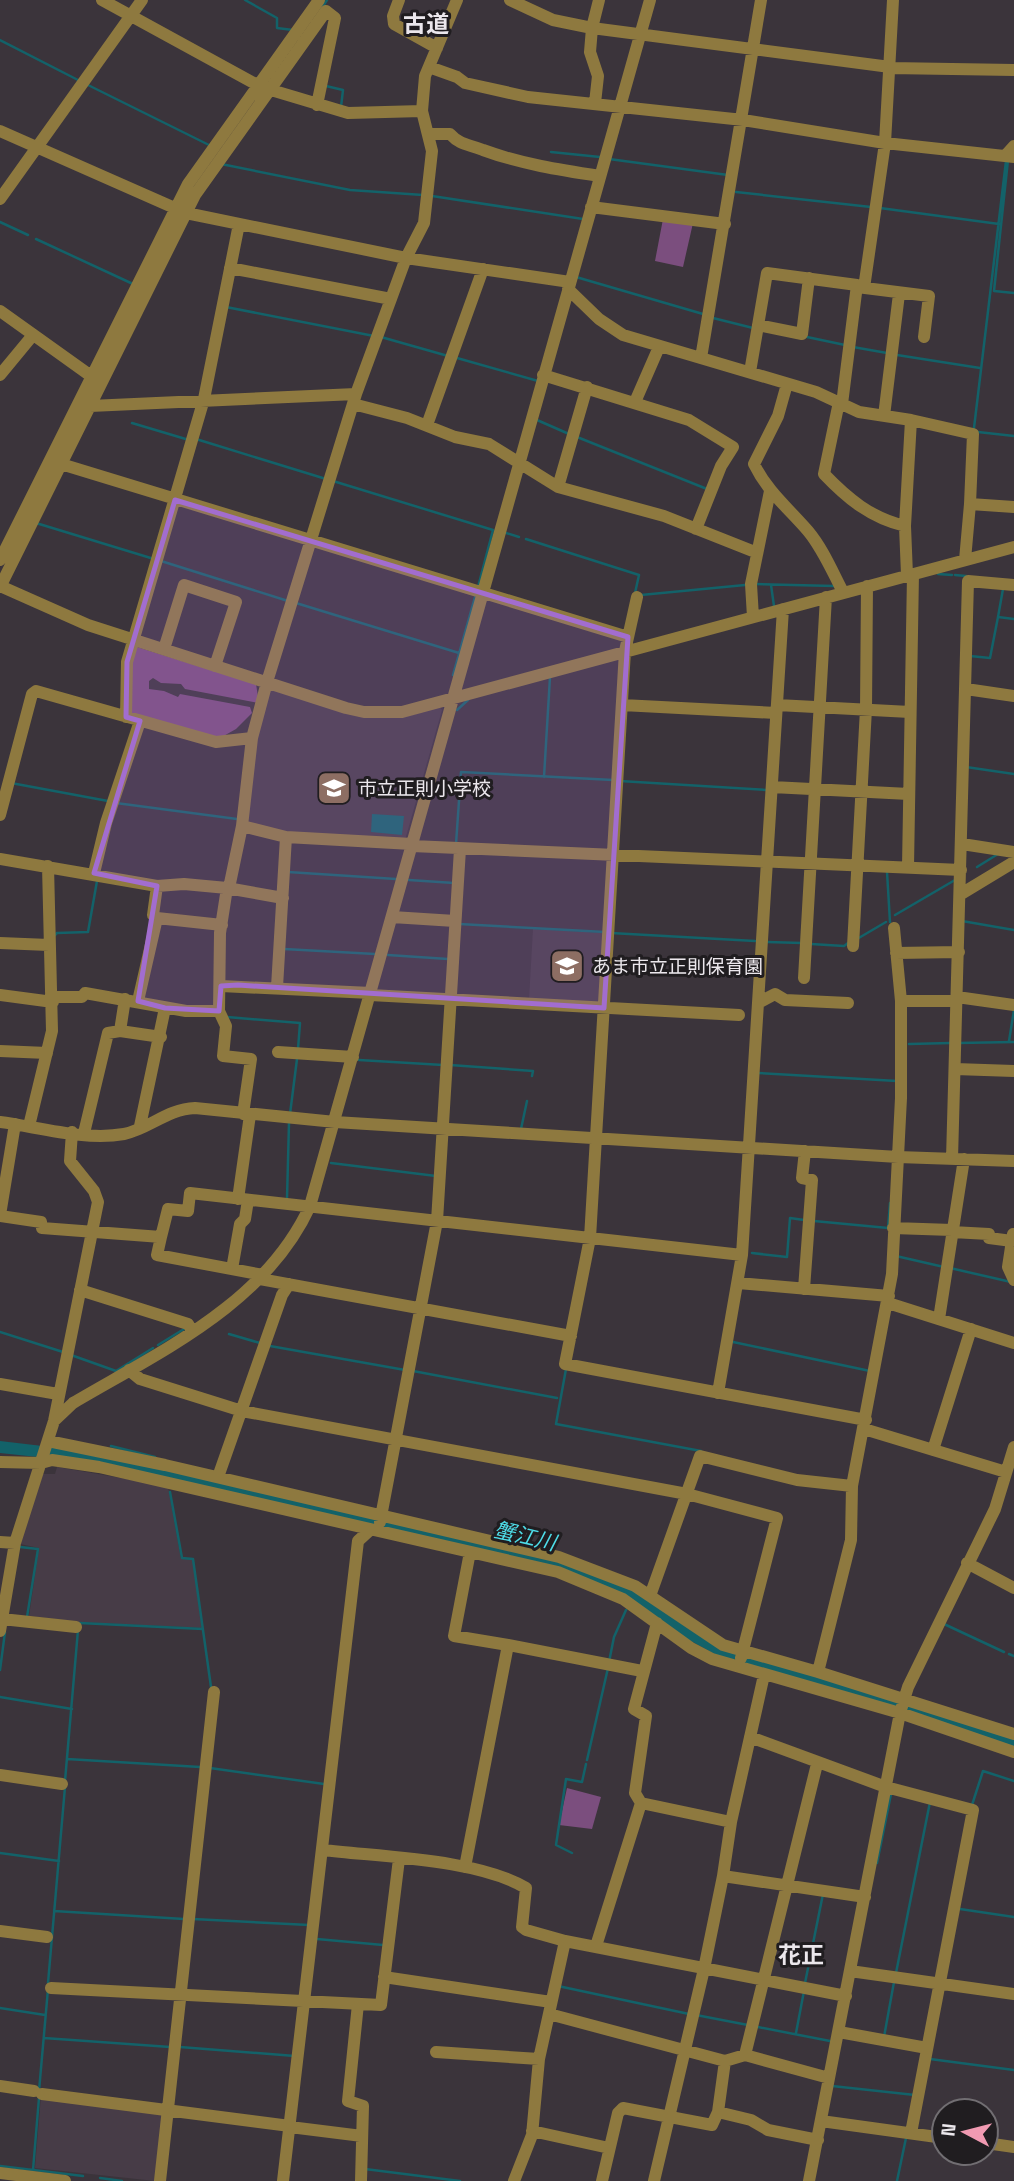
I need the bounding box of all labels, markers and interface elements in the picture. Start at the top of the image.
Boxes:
district label: 古道 [403,9,449,39]
school or university icon: 市立正則小学校 [315,769,353,807]
place label: 市立正則小学校 [358,776,491,801]
school or university icon: あま市立正則保育園 [548,947,586,985]
place label: あま市立正則保育園 [592,954,763,979]
water label: 蟹江川 [491,1516,561,1557]
district label: 花正 [778,1940,824,1970]
north arrow [930,2097,1000,2167]
text: N [935,2122,962,2138]

